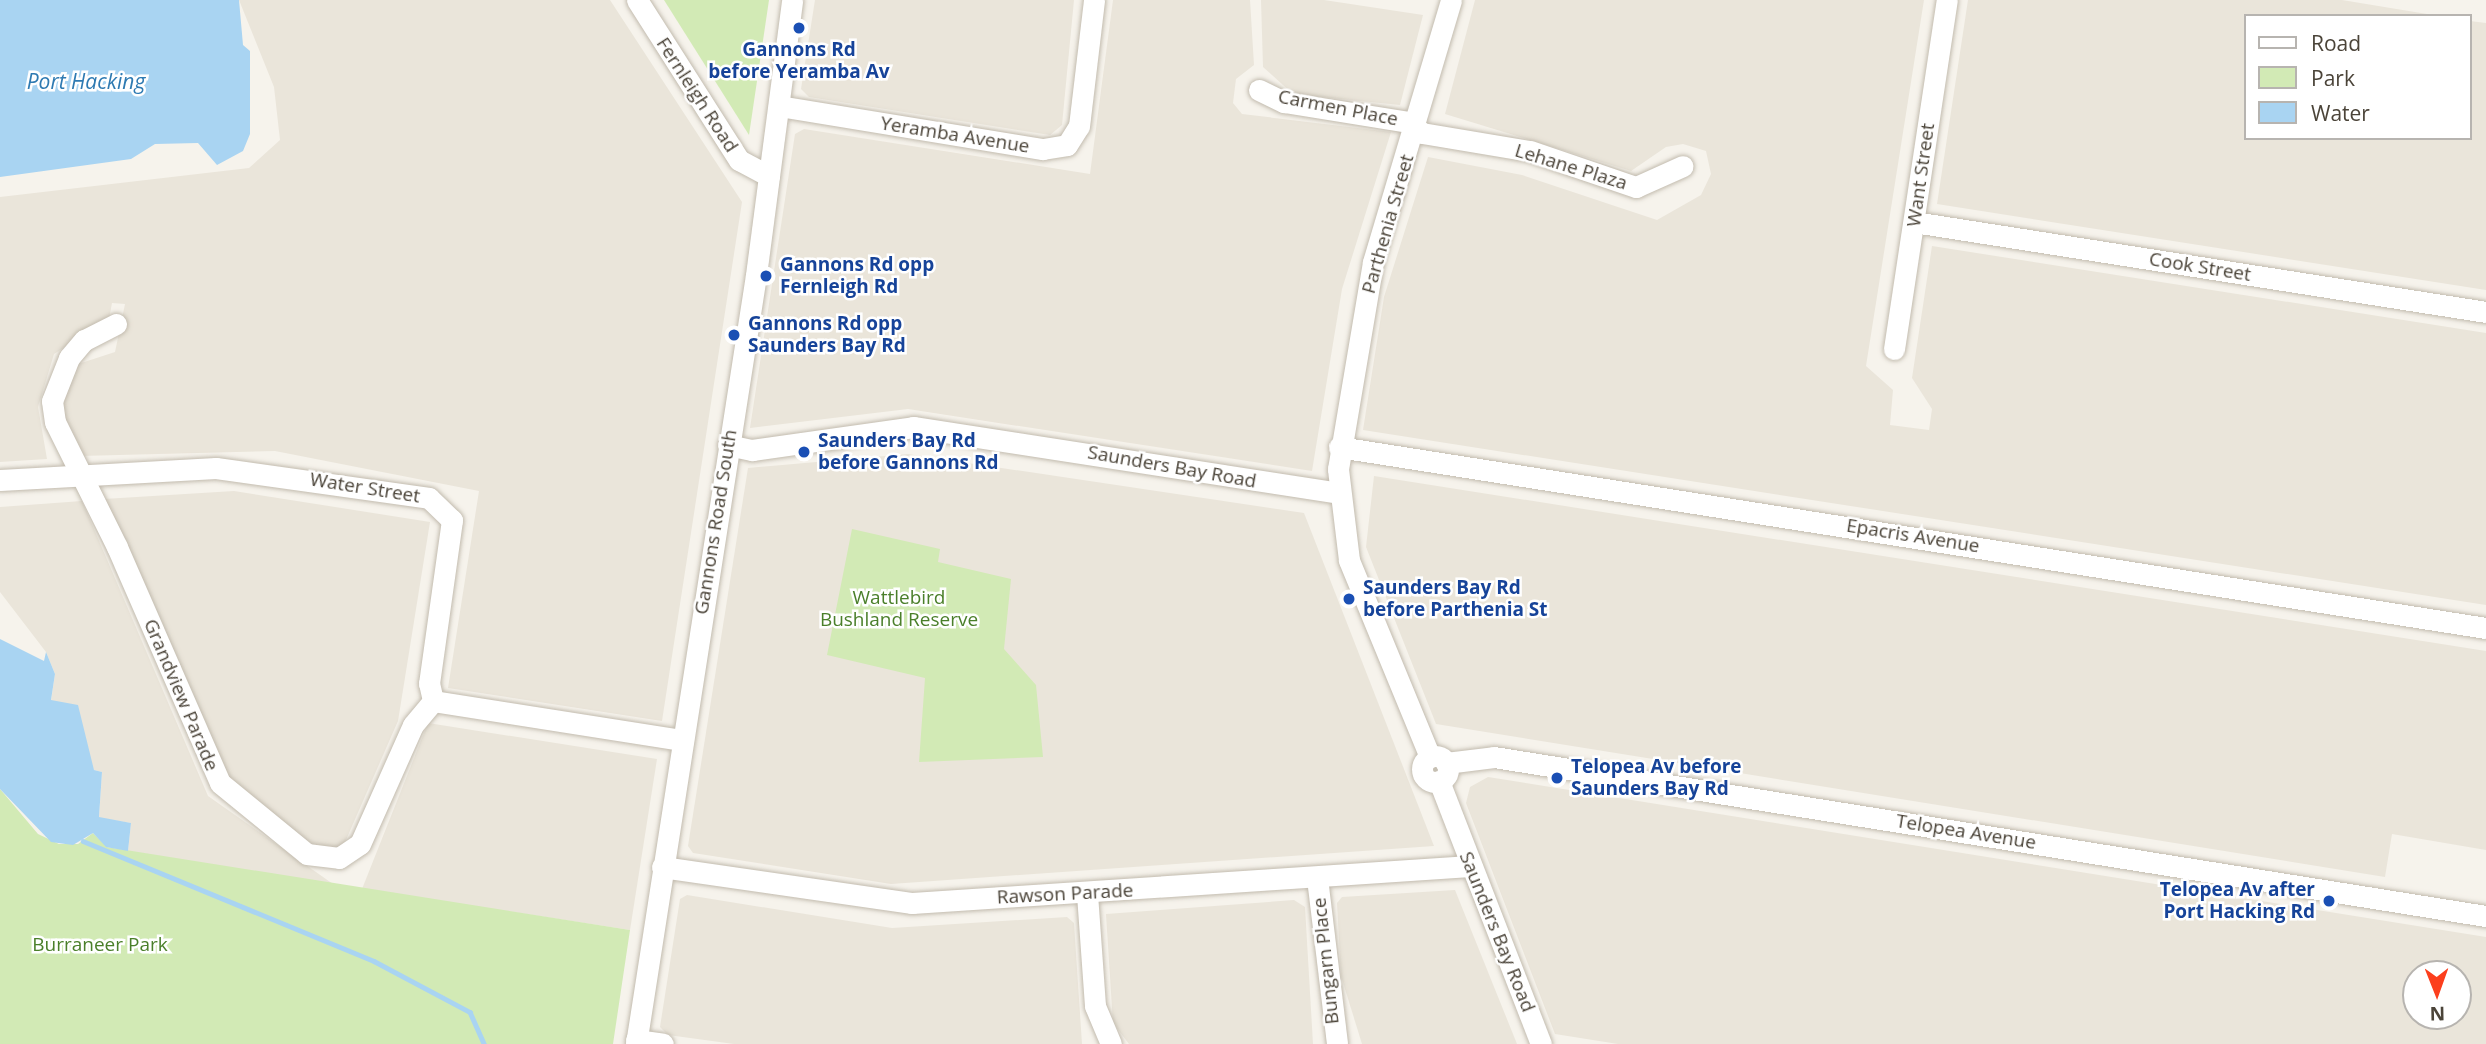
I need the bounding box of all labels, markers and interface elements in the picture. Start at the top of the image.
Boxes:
legend [2244,14,2472,140]
marker: Gannons Rd before Yeramba Av [791,20,807,36]
text: Road [2311,29,2361,57]
street label: Fernleigh Road [651,33,743,157]
place label: Gannons Rd before Yeramba Av [708,39,890,83]
text: Park [2311,64,2355,92]
water label: Port Hacking [27,68,145,94]
street label: Carmen Place [1276,85,1400,131]
text: Water [2311,99,2370,127]
street label: Yeramba Avenue [879,112,1031,158]
street label: Want Street [1902,122,1940,228]
street label: Lehane Plaza [1512,139,1630,195]
street label: Parthenia Street [1357,152,1419,296]
street label: Cook Street [2147,248,2253,286]
place label: Gannons Rd opp Fernleigh Rd [780,254,934,298]
marker: Gannons Rd opp Fernleigh Rd [758,268,774,284]
place label: Gannons Rd opp Saunders Bay Rd [748,313,906,357]
marker: Gannons Rd opp Saunders Bay Rd [726,327,742,343]
street label: Gannons Road South [690,428,742,616]
place label: Saunders Bay Rd before Gannons Rd [818,430,999,474]
street label: Saunders Bay Road [1086,441,1258,493]
marker: Saunders Bay Rd before Gannons Rd [796,444,812,460]
street label: Water Street [308,468,422,508]
street label: Epacris Avenue [1845,514,1981,558]
place label: Saunders Bay Rd before Parthenia St [1363,577,1548,621]
park label: Wattlebird Bushland Reserve [820,587,978,631]
marker: Saunders Bay Rd before Parthenia St [1341,591,1357,607]
street label: Grandview Parade [139,616,223,774]
place label: Telopea Av before Saunders Bay Rd [1571,756,1742,800]
marker: Telopea Av before Saunders Bay Rd [1549,770,1565,786]
street label: Telopea Avenue [1894,810,2038,854]
street label: Saunders Bay Road [1454,848,1540,1016]
street label: Rawson Parade [996,879,1134,909]
place label: Telopea Av after Port Hacking Rd [2160,879,2315,923]
marker: Telopea Av after Port Hacking Rd [2321,893,2337,909]
street label: Bungarn Place [1308,896,1344,1026]
park label: Burraneer Park [32,934,168,956]
north arrow [2402,960,2472,1030]
text: N [2429,1001,2445,1027]

